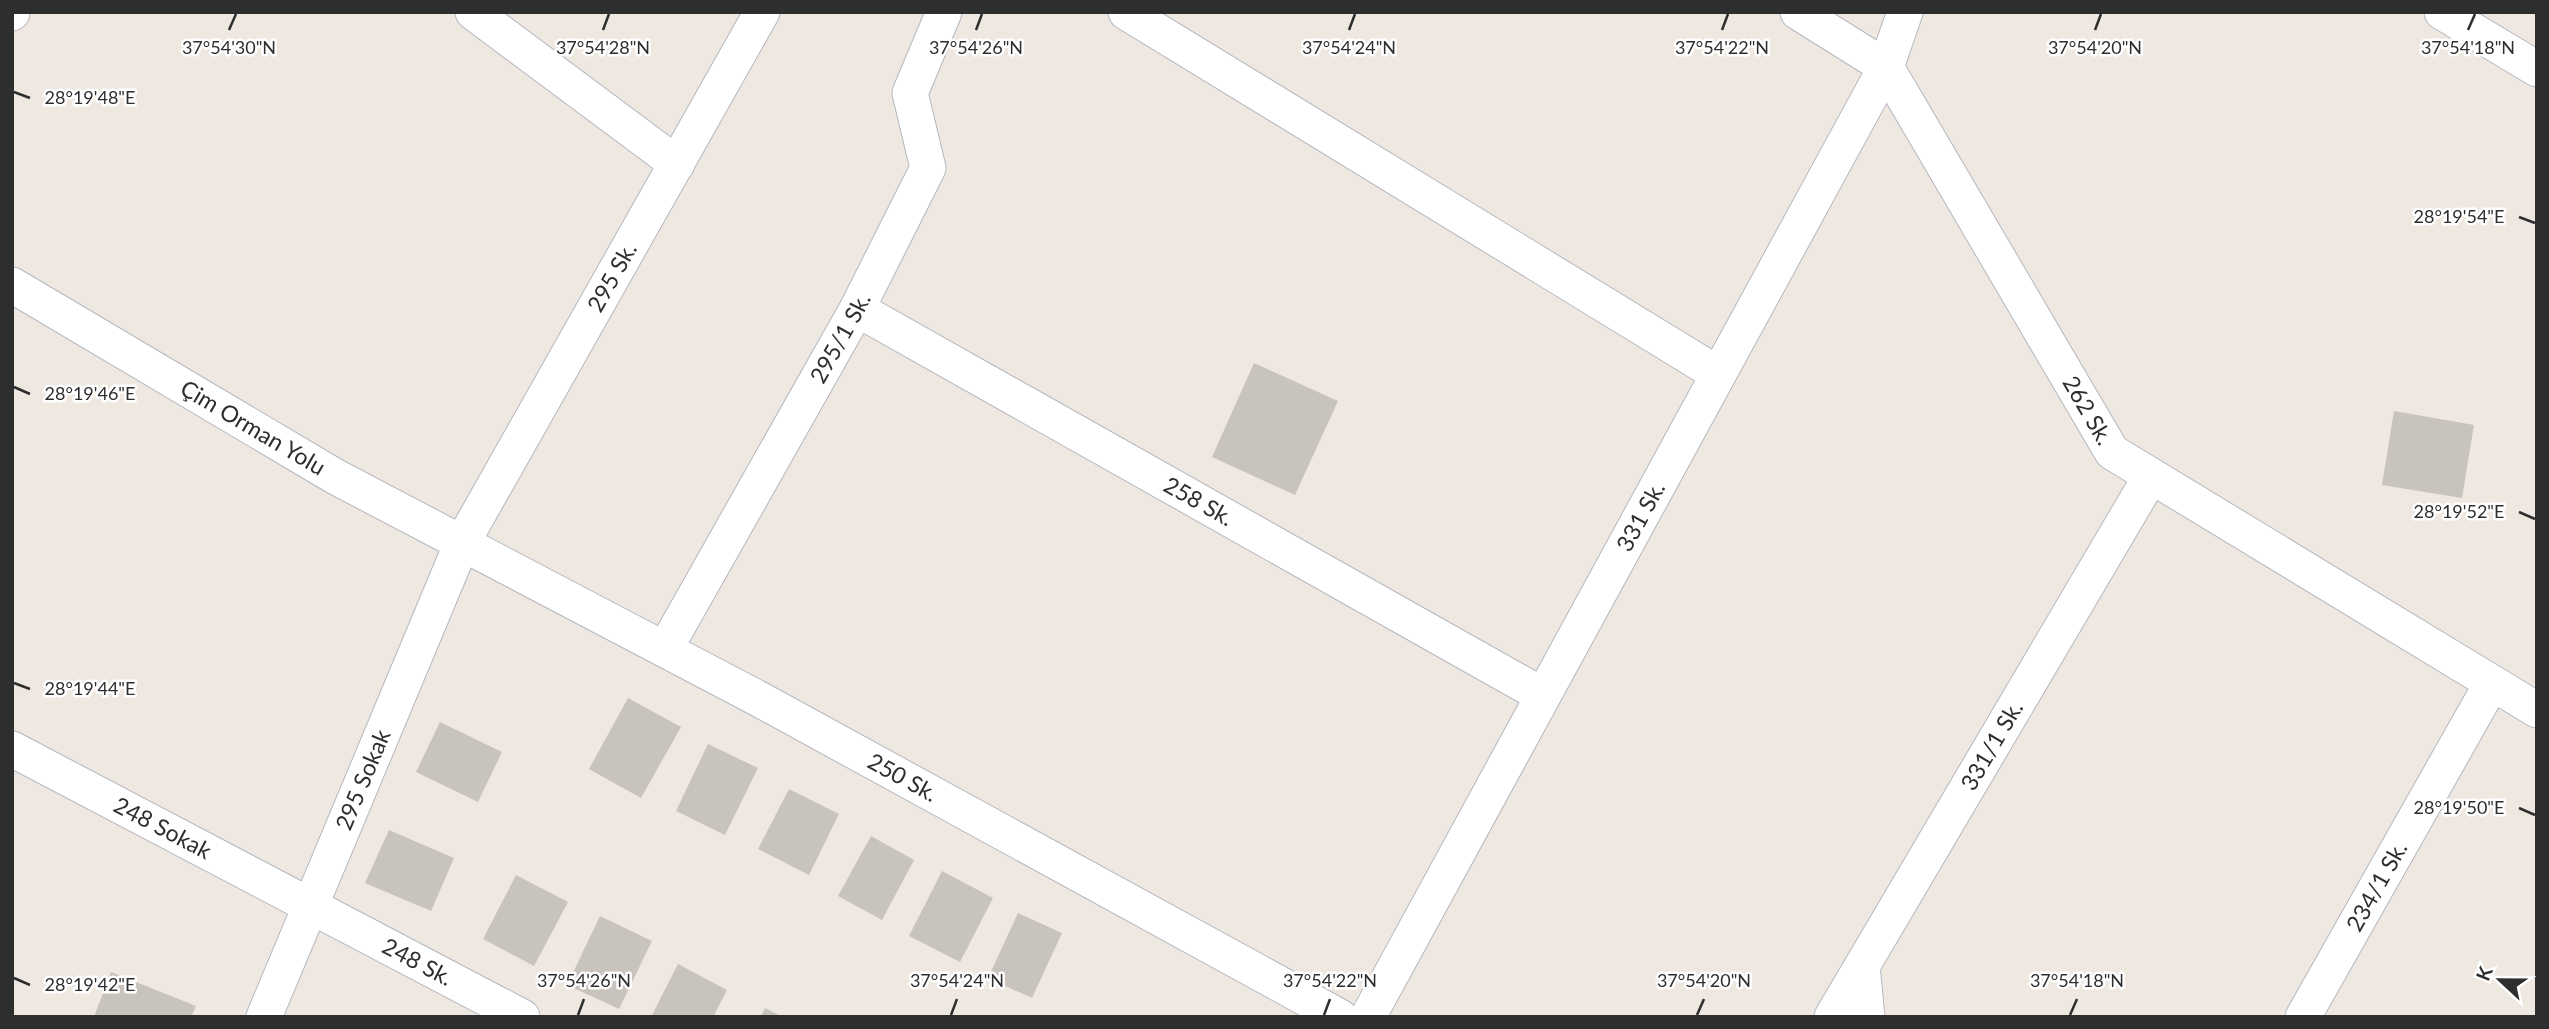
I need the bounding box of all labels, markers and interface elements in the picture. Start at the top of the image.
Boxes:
text: 37°54'30"N [182,36,276,58]
text: 37°54'28"N [556,36,650,58]
text: 37°54'26"N [929,36,1023,58]
text: 37°54'24"N [1302,36,1396,58]
text: 37°54'22"N [1675,36,1769,58]
text: 37°54'20"N [2048,36,2142,58]
text: 37°54'18"N [2421,36,2515,58]
text: 28°19'48"E [45,86,135,108]
text: 28°19'54"E [2414,205,2504,227]
street label: 295 Sk. [581,237,642,316]
street label: 295/1 Sk. [803,288,876,388]
street label: 262 Sk. [2057,370,2120,449]
street label: Çim Orman Yolu [176,373,331,481]
text: 28°19'46"E [45,382,135,404]
street label: 258 Sk. [1159,470,1239,531]
street label: 331 Sk. [1610,476,1670,556]
text: 28°19'52"E [2414,500,2504,522]
text: 28°19'44"E [45,677,135,699]
street label: 331/1 Sk. [1954,695,2028,795]
street label: 295 Sokak [329,725,396,834]
street label: 250 Sk. [863,746,943,807]
street label: 248 Sokak [109,790,217,864]
text: 28°19'50"E [2414,796,2504,818]
street label: 234/1 Sk. [2339,836,2413,936]
street label: 248 Sk. [378,931,458,991]
north arrow [2465,945,2535,1015]
text: K [2471,962,2497,984]
text: 37°54'26"N [537,969,631,991]
text: 37°54'24"N [910,969,1004,991]
text: 37°54'22"N [1283,969,1377,991]
text: 37°54'20"N [1657,969,1751,991]
text: 37°54'18"N [2030,969,2124,991]
text: 28°19'42"E [45,973,135,995]

